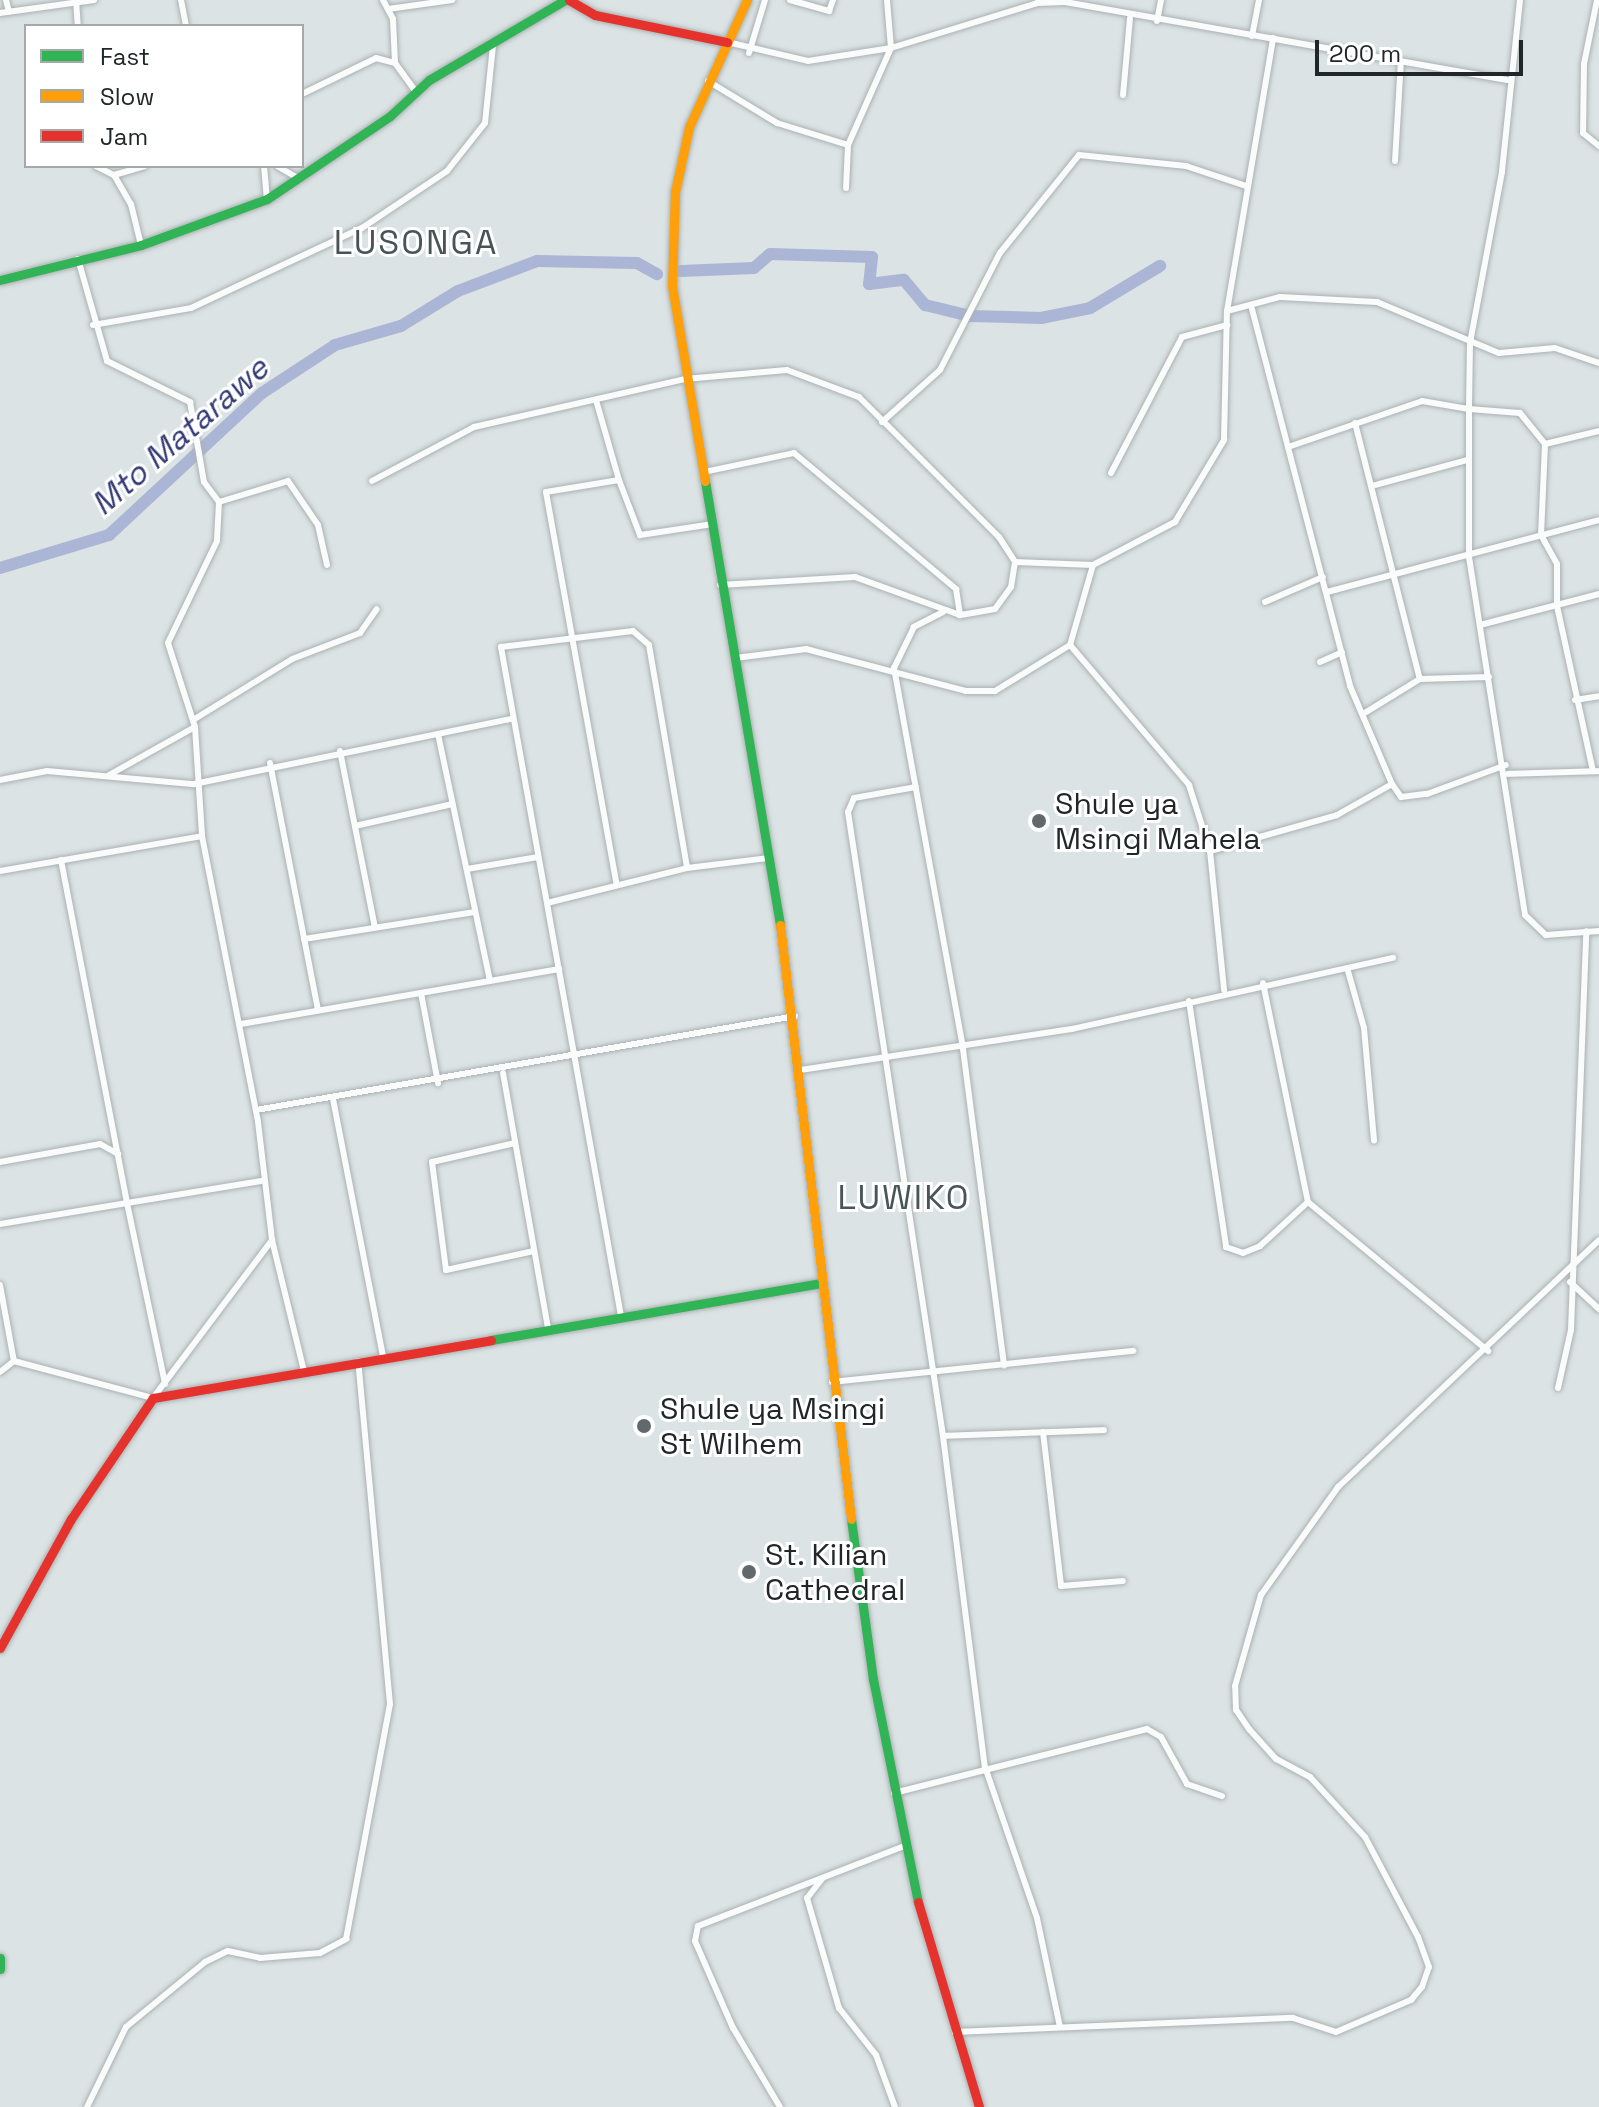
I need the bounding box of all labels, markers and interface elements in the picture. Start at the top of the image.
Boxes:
legend [24,24,304,168]
scale bar [1319,24,1527,74]
text: 200 m [1329,38,1401,69]
text: Fast [100,41,150,72]
text: Slow [100,81,154,112]
text: Jam [100,121,148,152]
district label: LUSONGA [334,223,498,263]
water label: Mto Matarawe [84,349,276,523]
place label: Shule ya Msingi Mahela [1055,786,1261,856]
marker: Shule ya Msingi Mahela [1030,812,1048,830]
district label: LUWIKO [837,1178,971,1218]
place label: Shule ya Msingi St Wilhem [660,1391,885,1462]
marker: Shule ya Msingi St Wilhem [635,1417,653,1435]
place label: St. Kilian Cathedral [765,1537,905,1608]
marker: St. Kilian Cathedral [740,1563,758,1581]

